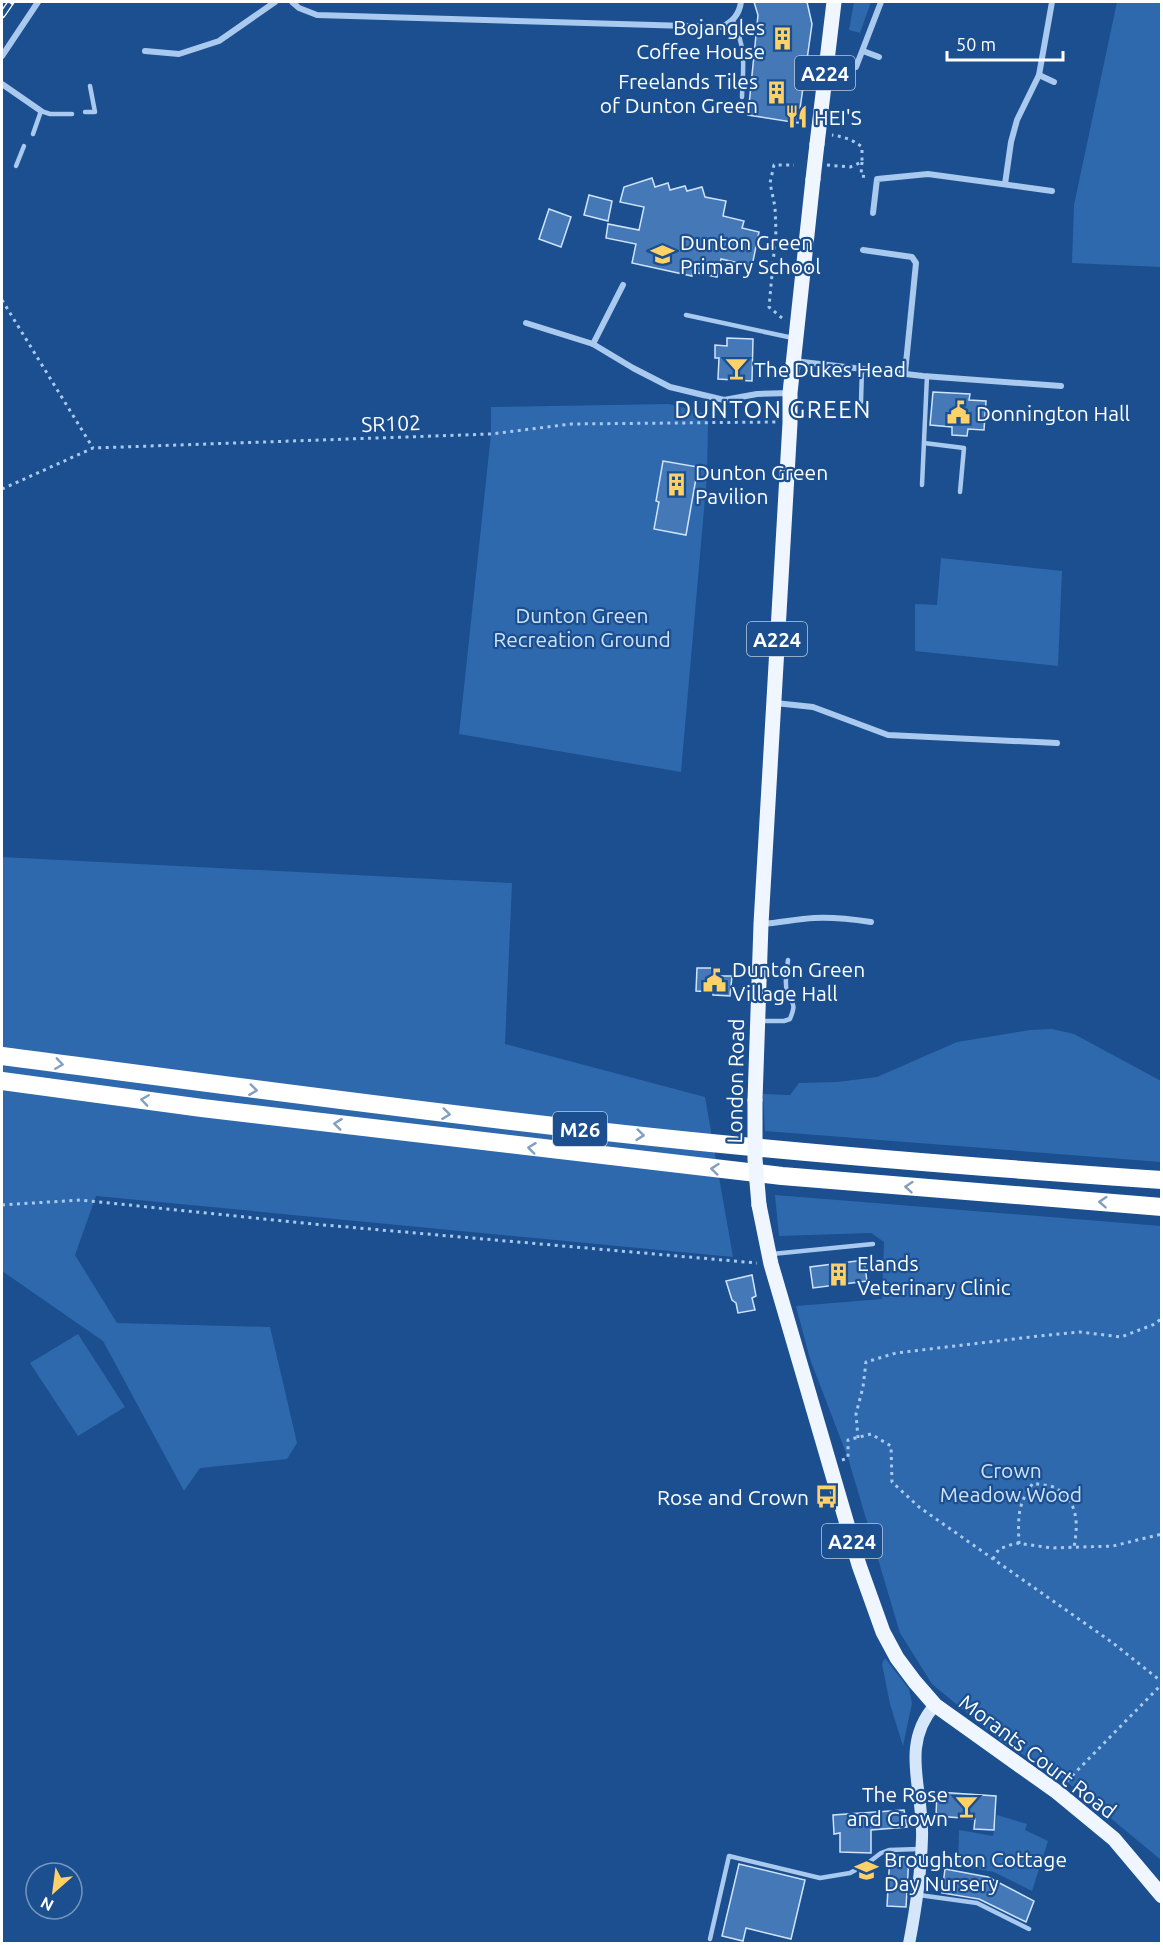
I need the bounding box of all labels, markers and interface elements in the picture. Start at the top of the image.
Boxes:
place label: Bojangles Coffee House [636,15,765,63]
scale bar [947,24,1062,62]
building icon: Bojangles Coffee House [770,26,796,52]
text: 50 m [956,34,996,54]
road number: A224 [795,56,855,90]
place label: Freelands Tiles of Dunton Green [600,69,758,117]
building icon: Freelands Tiles of Dunton Green [763,80,789,106]
restaurant icon: HEI'S [783,104,809,130]
place label: HEI'S [814,105,862,129]
place label: Dunton Green Primary School [680,230,821,278]
school or university icon: Dunton Green Primary School [649,241,675,267]
bar icon: The Dukes Head [723,356,749,382]
place label: The Dukes Head [754,357,906,381]
district label: DUNTON GREEN [674,396,872,423]
public building icon: Donnington Hall [945,400,971,426]
place label: Donnington Hall [976,401,1130,425]
street label: SR102 [361,410,421,436]
place label: Dunton Green Pavilion [695,460,828,508]
building icon: Dunton Green Pavilion [664,471,690,497]
park label: Dunton Green Recreation Ground [493,603,671,651]
road number: A224 [747,622,807,656]
place label: Dunton Green Village Hall [732,957,865,1005]
public building icon: Dunton Green Village Hall [701,968,727,994]
street label: London Road [722,1018,748,1144]
one-way arrow [55,1057,64,1069]
one-way arrow [248,1083,257,1095]
one-way arrow [140,1095,149,1107]
one-way arrow [442,1107,451,1119]
road number: M26 [553,1112,607,1146]
one-way arrow [334,1119,343,1131]
one-way arrow [635,1128,645,1141]
one-way arrow [527,1142,536,1154]
one-way arrow [710,1163,719,1176]
one-way arrow [904,1181,913,1194]
one-way arrow [1099,1196,1108,1209]
place label: Elands Veterinary Clinic [857,1251,1011,1299]
building icon: Elands Veterinary Clinic [826,1262,852,1288]
park label: Crown Meadow Wood [940,1458,1082,1506]
bus stop icon: Rose and Crown [814,1484,840,1510]
place label: Rose and Crown [657,1485,809,1509]
road number: A224 [822,1524,882,1558]
street label: Morants Court Road [955,1689,1121,1823]
place label: The Rose and Crown [847,1782,948,1830]
bar icon: The Rose and Crown [953,1793,979,1819]
place label: Broughton Cottage Day Nursery [884,1847,1067,1895]
school or university icon: Broughton Cottage Day Nursery [853,1858,879,1884]
north arrow [24,1861,84,1921]
text: N [37,1893,56,1915]

